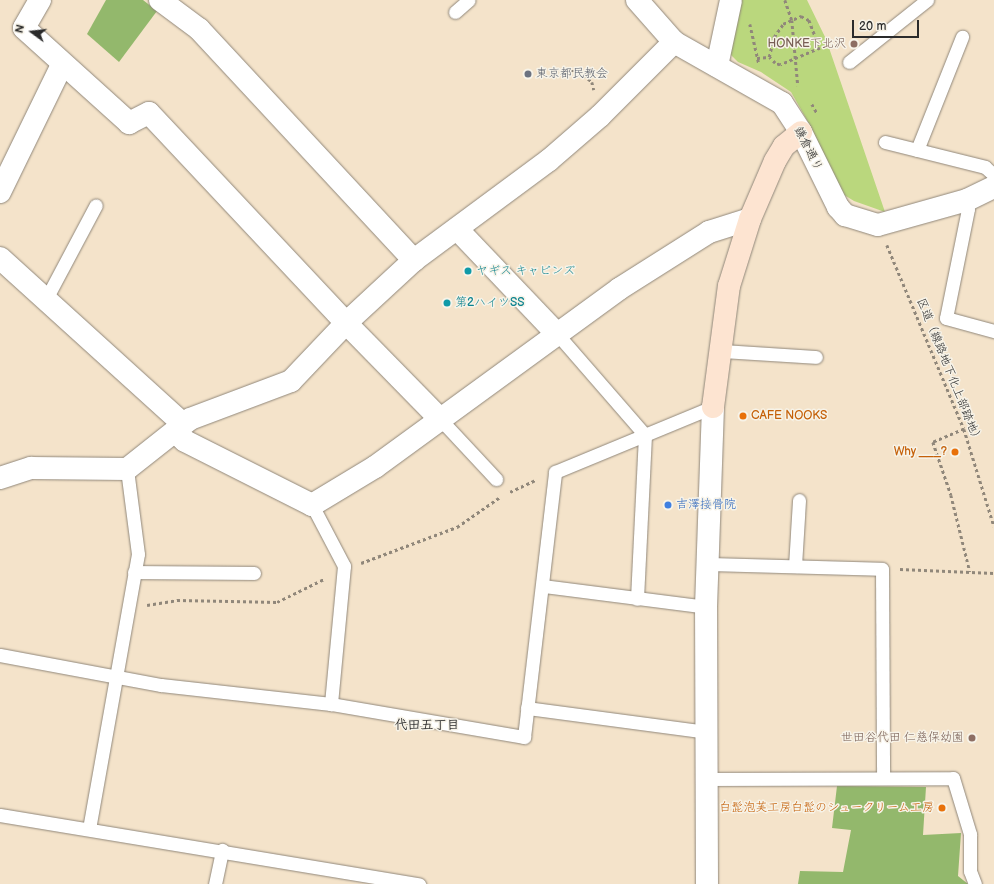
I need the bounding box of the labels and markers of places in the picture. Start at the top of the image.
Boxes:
place label: HONKE下北沢 [767,37,846,51]
marker: HONKE下北沢 [849,39,859,49]
place label: 東京都民教会 [536,67,608,81]
marker: 東京都民教会 [523,69,533,79]
place label: ヤギス キャビンズ [476,264,575,278]
marker: ヤギス キャビンズ [463,266,473,276]
place label: 第2ハイツSS [455,296,525,310]
marker: 第2ハイツSS [442,298,452,308]
place label: CAFE NOOKS [751,409,827,423]
marker: CAFE NOOKS [738,411,748,421]
place label: Why ___? [893,445,947,459]
marker: Why ___? [950,447,960,457]
place label: 吉澤接骨院 [676,498,736,512]
marker: 吉澤接骨院 [663,500,673,510]
place label: 世田谷代田 仁慈保幼園 [841,731,964,745]
marker: 世田谷代田 仁慈保幼園 [967,733,977,743]
place label: 白髭泡芙工房白髭のシュークリーム工房 [718,801,934,815]
marker: 白髭泡芙工房白髭のシュークリーム工房 [937,803,947,813]

